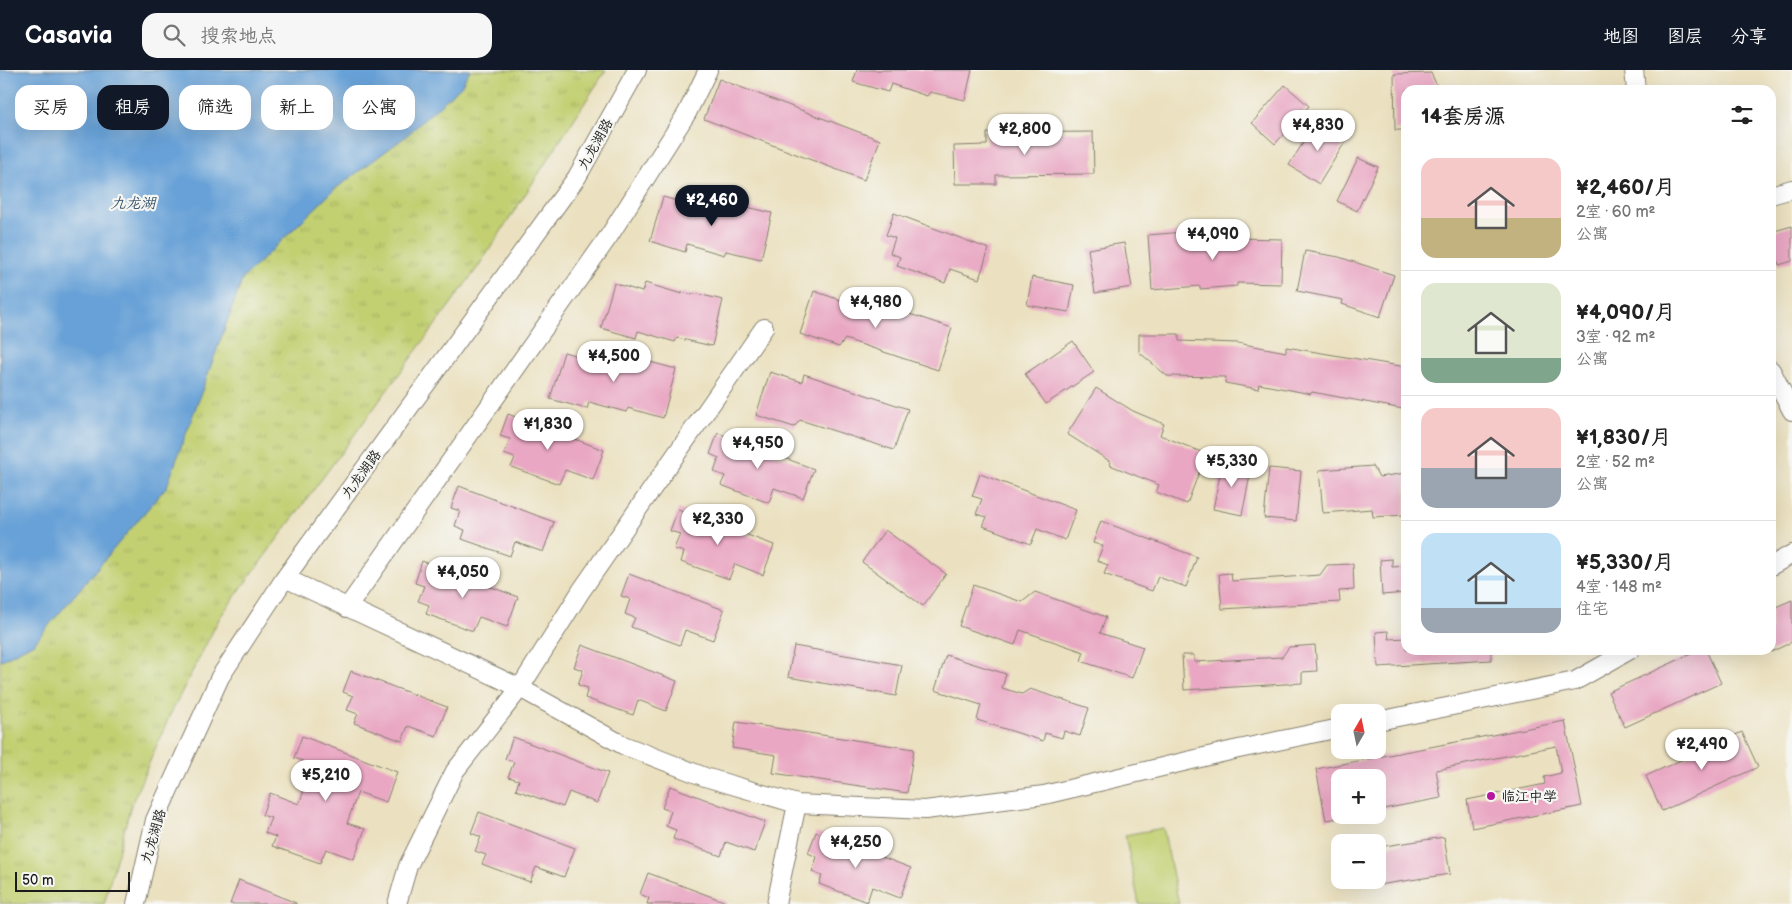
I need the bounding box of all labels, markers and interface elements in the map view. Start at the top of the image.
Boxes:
search box [142,13,492,58]
text: Casavia [25,21,112,50]
icon: search [160,21,188,49]
text: 搜索地点 [200,25,276,48]
text: 地图 [1603,26,1639,47]
text: 图层 [1667,26,1703,47]
text: 分享 [1731,26,1767,47]
chip: 买房 [15,85,87,130]
chip: 租房 [97,85,169,130]
chip: 筛选 [179,85,251,130]
chip: 新上 [261,85,333,130]
chip: 公寓 [343,85,415,130]
icon: filters [1728,101,1756,129]
text: 14套房源 [1421,104,1505,129]
pin: ¥4,830 [1277,109,1359,152]
pin: ¥2,800 [984,114,1066,156]
street label: 九龙湖路 [574,116,616,173]
text: ¥4,830 [1292,116,1344,135]
text: ¥2,800 [999,120,1051,139]
text: ¥2,460/月 [1576,175,1675,200]
icon: home [1461,178,1521,238]
pin: ¥2,460 [671,184,753,227]
text: ¥2,460 [686,191,738,210]
water label: 九龙湖 [110,194,157,213]
text: 2室 · 60 m² [1576,203,1656,222]
pin: ¥4,090 [1172,218,1254,261]
text: ¥4,090 [1187,225,1239,244]
text: 公寓 [1576,225,1608,244]
pin: ¥4,980 [835,286,917,329]
text: ¥4,980 [850,293,902,312]
text: ¥4,090/月 [1576,300,1675,325]
icon: home [1461,303,1521,363]
text: 3室 · 92 m² [1576,328,1655,347]
pin: ¥4,500 [573,340,655,383]
text: ¥4,500 [588,347,640,366]
text: 公寓 [1576,350,1608,369]
pin: ¥1,830 [507,408,589,451]
text: ¥1,830 [523,415,573,434]
text: ¥1,830/月 [1576,425,1671,450]
pin: ¥4,950 [717,428,799,470]
icon: home [1461,428,1521,488]
text: ¥4,950 [732,434,784,453]
pin: ¥5,330 [1191,446,1273,488]
street label: 九龙湖路 [338,447,385,502]
text: ¥5,330 [1206,452,1258,471]
text: 2室 · 52 m² [1576,453,1655,472]
text: 公寓 [1576,475,1608,494]
pin: ¥2,330 [677,504,759,546]
text: ¥2,330 [692,510,744,529]
text: ¥5,330/月 [1576,550,1674,575]
icon: home [1461,553,1521,613]
pin: ¥4,050 [422,556,504,599]
text: ¥4,050 [437,563,489,582]
text: 4室 · 148 m² [1576,578,1662,597]
text: 住宅 [1576,600,1608,619]
north arrow [1331,704,1386,759]
map controls [1331,704,1386,889]
pin: ¥2,490 [1661,728,1743,771]
text: ¥2,490 [1676,735,1728,754]
pin: ¥5,210 [285,760,367,802]
text: ¥5,210 [302,766,350,785]
button: + [1331,769,1386,824]
place label: 临江中学 [1501,788,1557,805]
marker: 临江中学 [1485,790,1497,802]
street label: 九龙湖路 [138,807,169,865]
pin: ¥4,250 [815,826,897,869]
text: ¥4,250 [830,833,882,852]
button: − [1331,834,1386,889]
scale bar [15,869,130,892]
text: 50 m [22,872,54,889]

